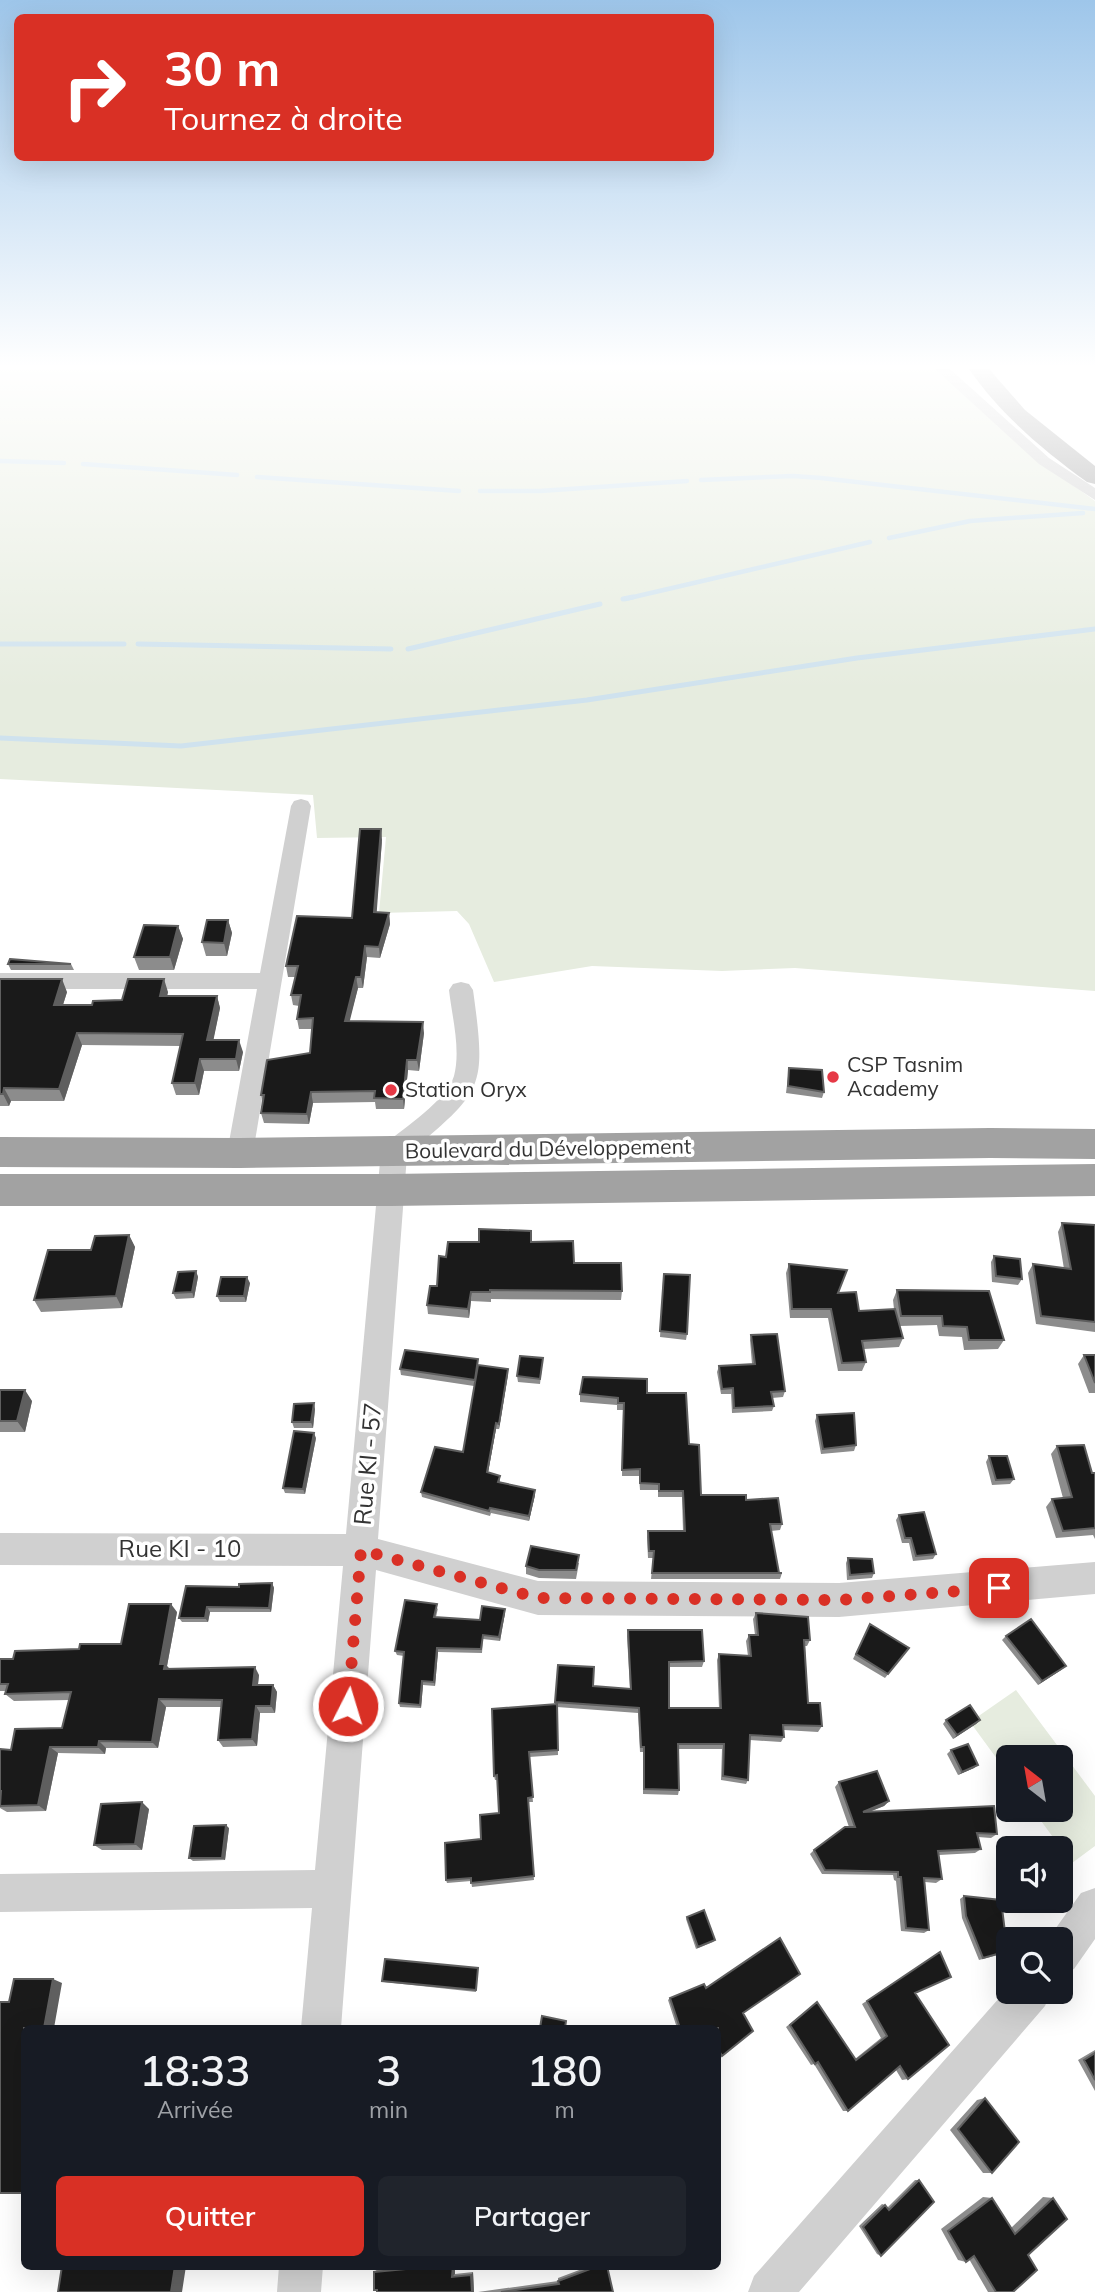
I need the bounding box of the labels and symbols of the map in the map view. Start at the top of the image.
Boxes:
place label: CSP Tasnim Academy [847,1051,963,1101]
marker: CSP Tasnim Academy [825,1069,841,1085]
place label: Station Oryx [405,1076,527,1102]
marker: Station Oryx [383,1082,399,1098]
street label: Boulevard du Développement [405,1133,691,1163]
street label: Rue KI - 57 [347,1401,387,1526]
street label: Rue KI - 10 [119,1533,241,1563]
pin [969,1558,1029,1618]
position arrow [311,1669,385,1743]
north arrow [996,1745,1073,1822]

